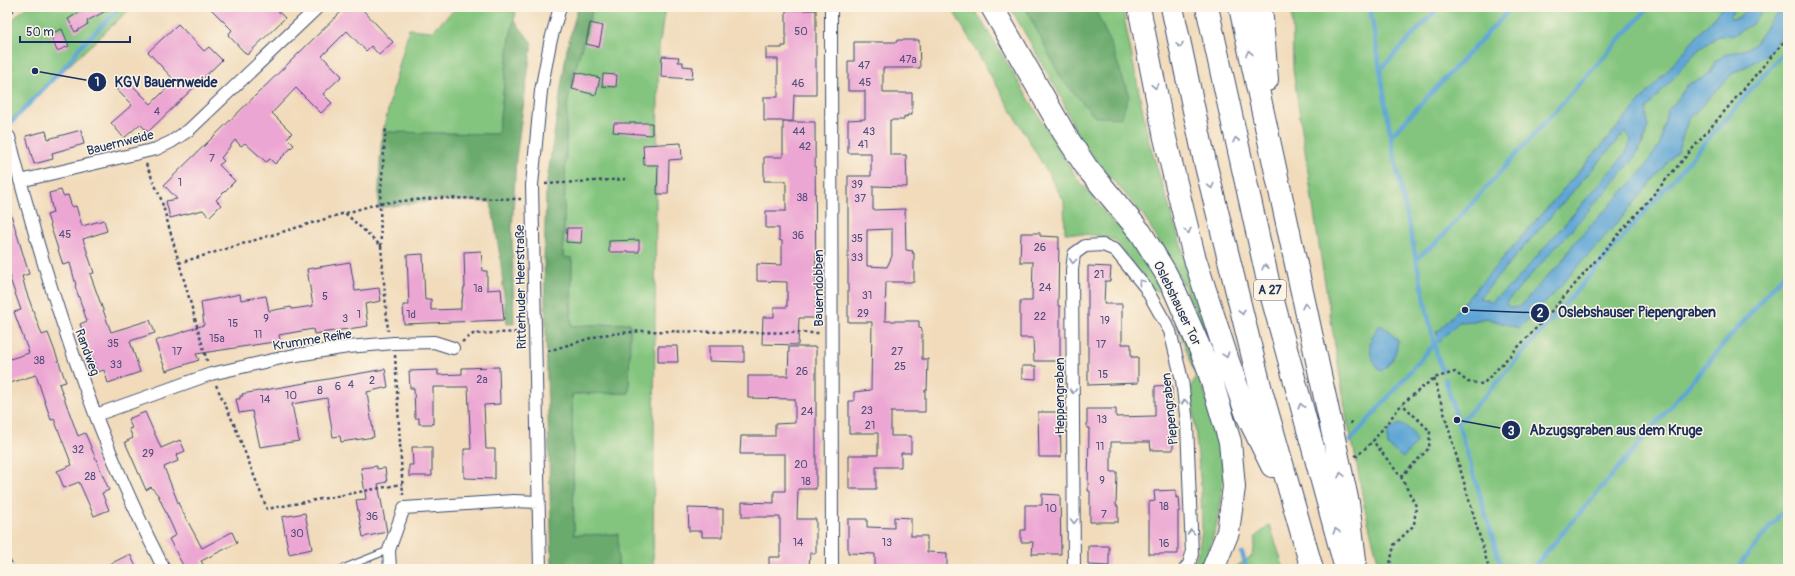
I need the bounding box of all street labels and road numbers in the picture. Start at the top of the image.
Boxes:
street label: Bauernweide [85,127,156,159]
street label: Ritterhuder Heerstraße [512,224,530,350]
street label: Bauerndobben [811,249,827,327]
street label: Oslebshauser Tor [1150,259,1205,349]
road number: A 27 [1254,280,1286,300]
street label: Krumme Reihe [272,326,353,354]
street label: Randweg [71,327,103,378]
street label: Heppengraben [1052,357,1068,435]
street label: Piepengraben [1158,372,1182,446]

